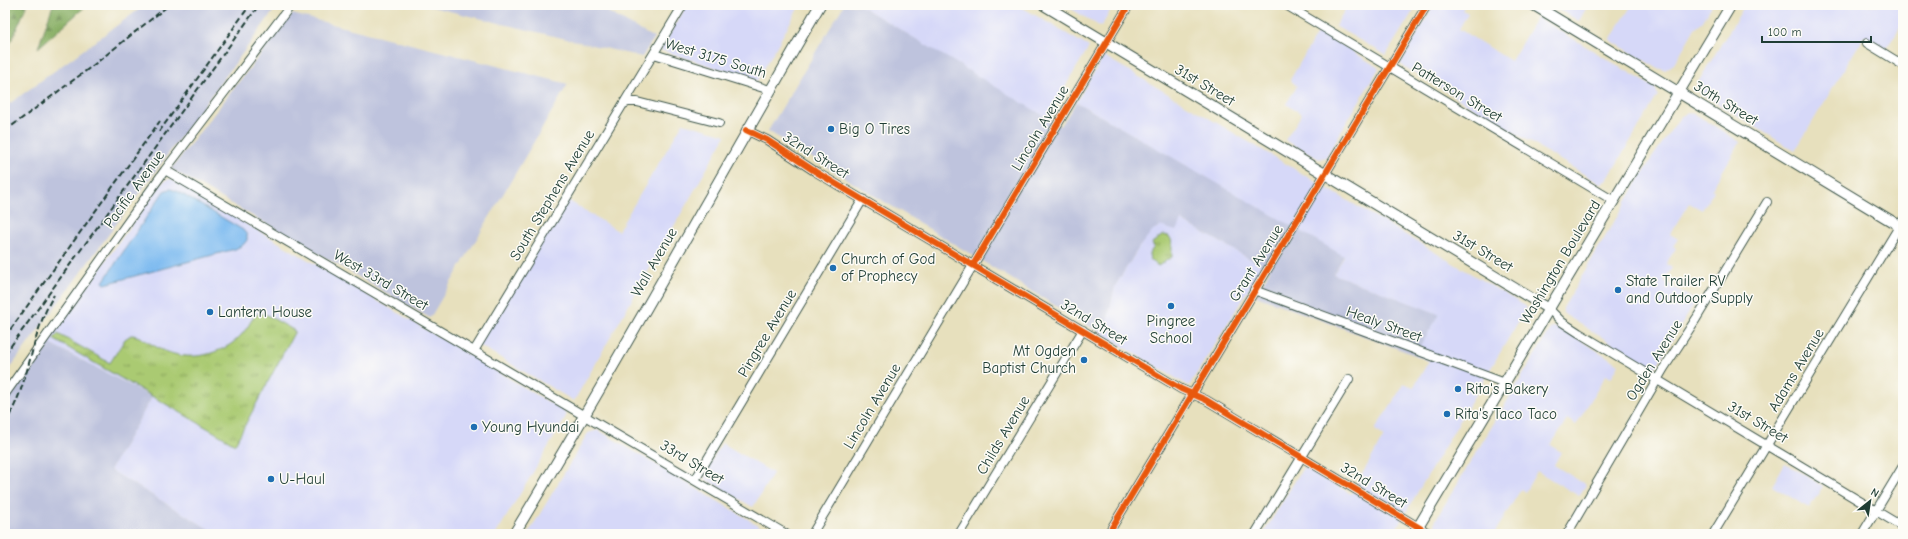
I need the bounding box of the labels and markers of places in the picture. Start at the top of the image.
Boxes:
place label: Big O Tires [839,120,910,138]
marker: Big O Tires [826,124,836,134]
place label: Church of God of Prophecy [841,250,935,285]
marker: Church of God of Prophecy [828,263,838,273]
place label: State Trailer RV and Outdoor Supply [1626,272,1753,307]
marker: State Trailer RV and Outdoor Supply [1613,285,1623,295]
marker: Pingree School [1166,301,1176,311]
place label: Lantern House [218,303,313,321]
marker: Lantern House [205,307,215,317]
place label: Pingree School [1147,312,1196,347]
place label: Mt Ogden Baptist Church [982,342,1076,377]
marker: Mt Ogden Baptist Church [1079,355,1089,365]
place label: Rita's Bakery [1466,380,1549,398]
marker: Rita's Bakery [1453,384,1463,394]
place label: Rita's Taco Taco [1455,405,1557,423]
marker: Rita's Taco Taco [1442,409,1452,419]
place label: Young Hyundai [482,418,579,436]
marker: Young Hyundai [469,422,479,432]
place label: U-Haul [279,470,325,488]
marker: U-Haul [266,474,276,484]

